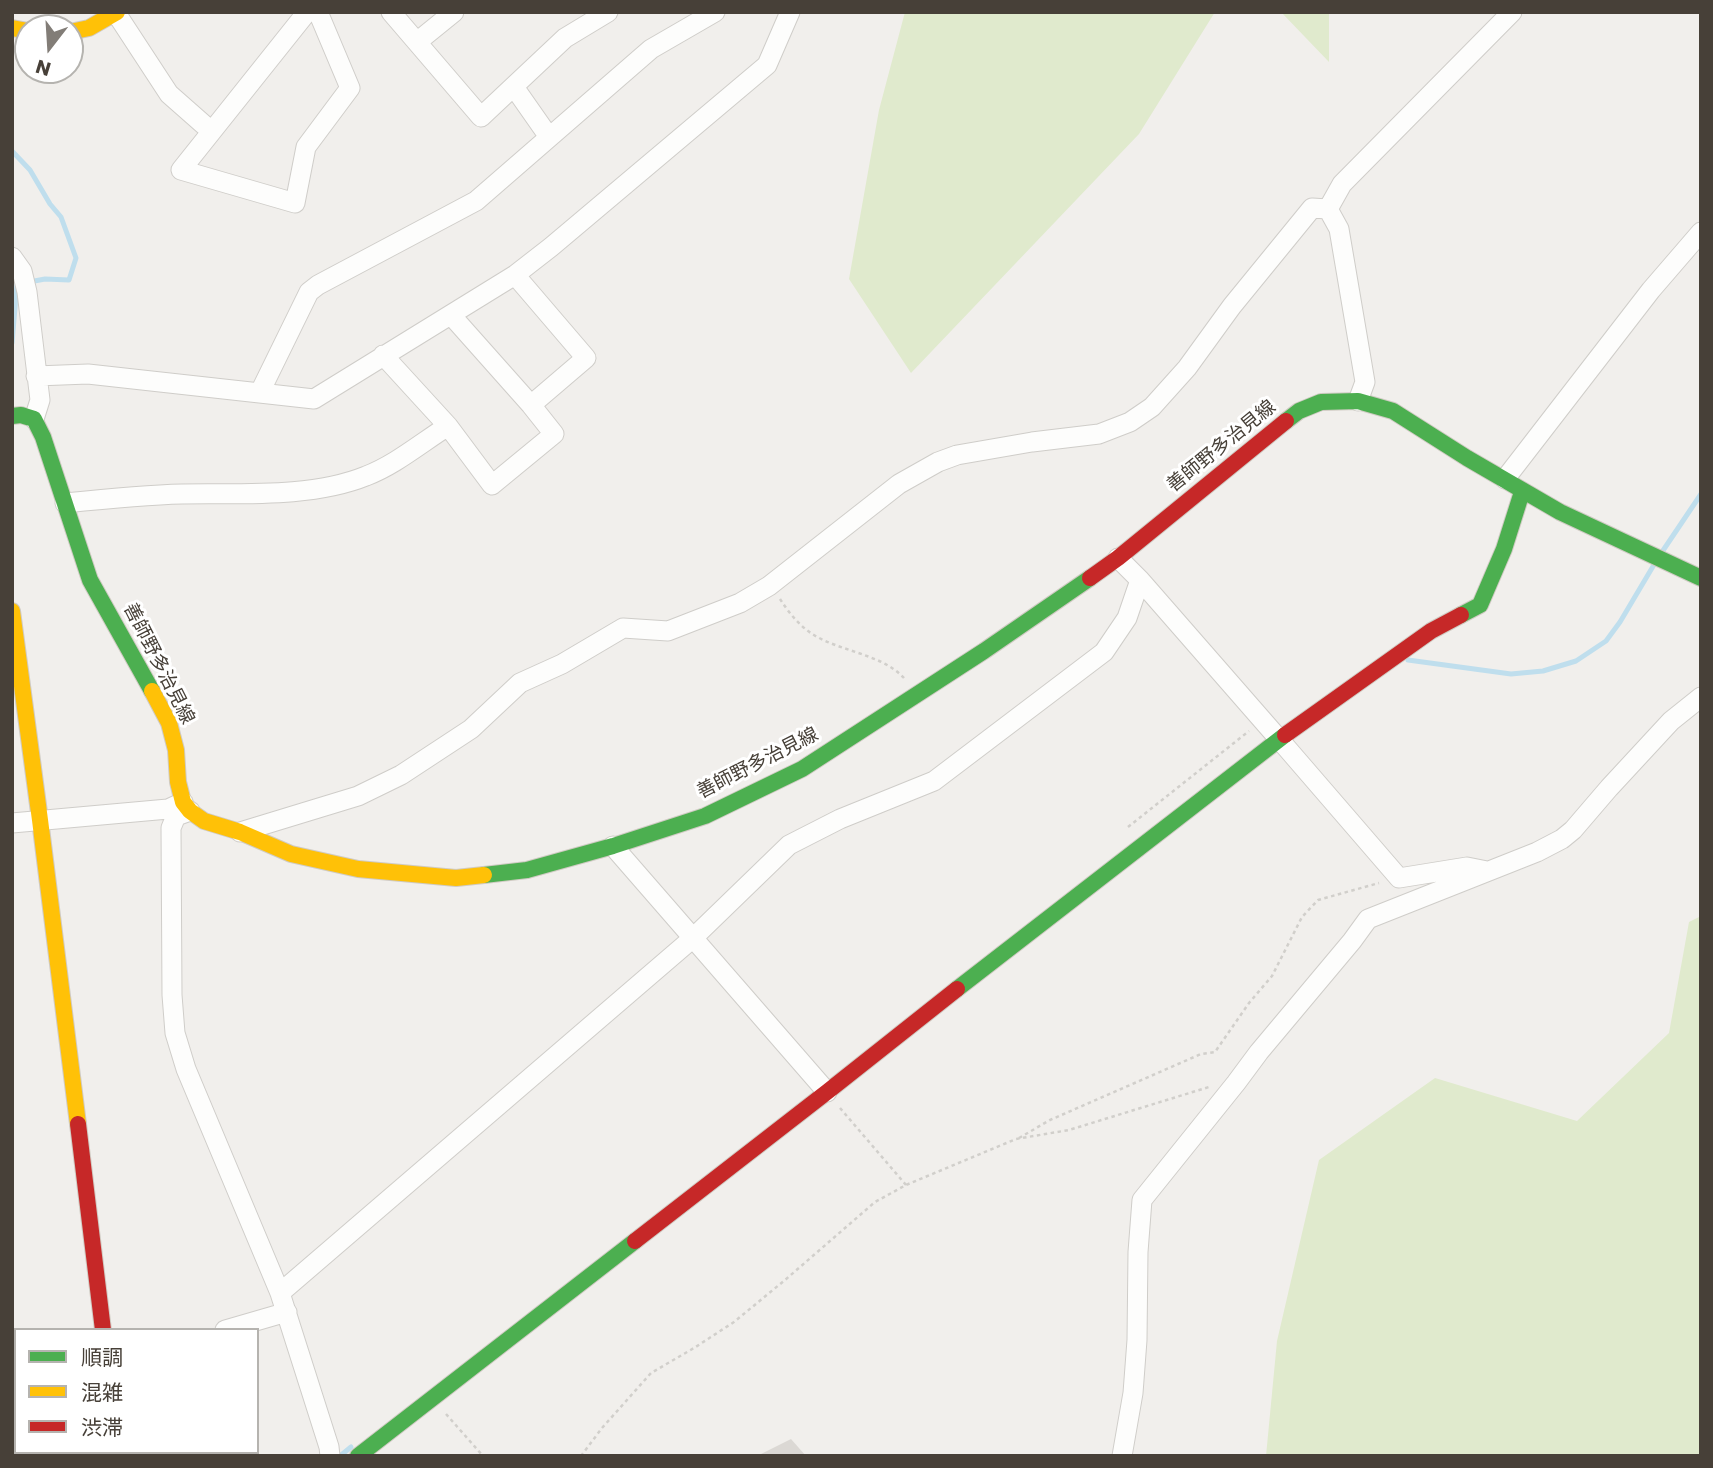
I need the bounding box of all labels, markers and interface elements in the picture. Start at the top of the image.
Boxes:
north arrow [14,14,84,84]
text: N [33,53,54,83]
street label: 善師野多治見線 [1163,396,1281,498]
street label: 善師野多治見線 [118,600,198,728]
street label: 善師野多治見線 [694,724,822,804]
legend [14,1328,259,1454]
text: 順調 [81,1343,123,1372]
text: 混雑 [81,1378,123,1407]
text: 渋滞 [81,1413,123,1442]

